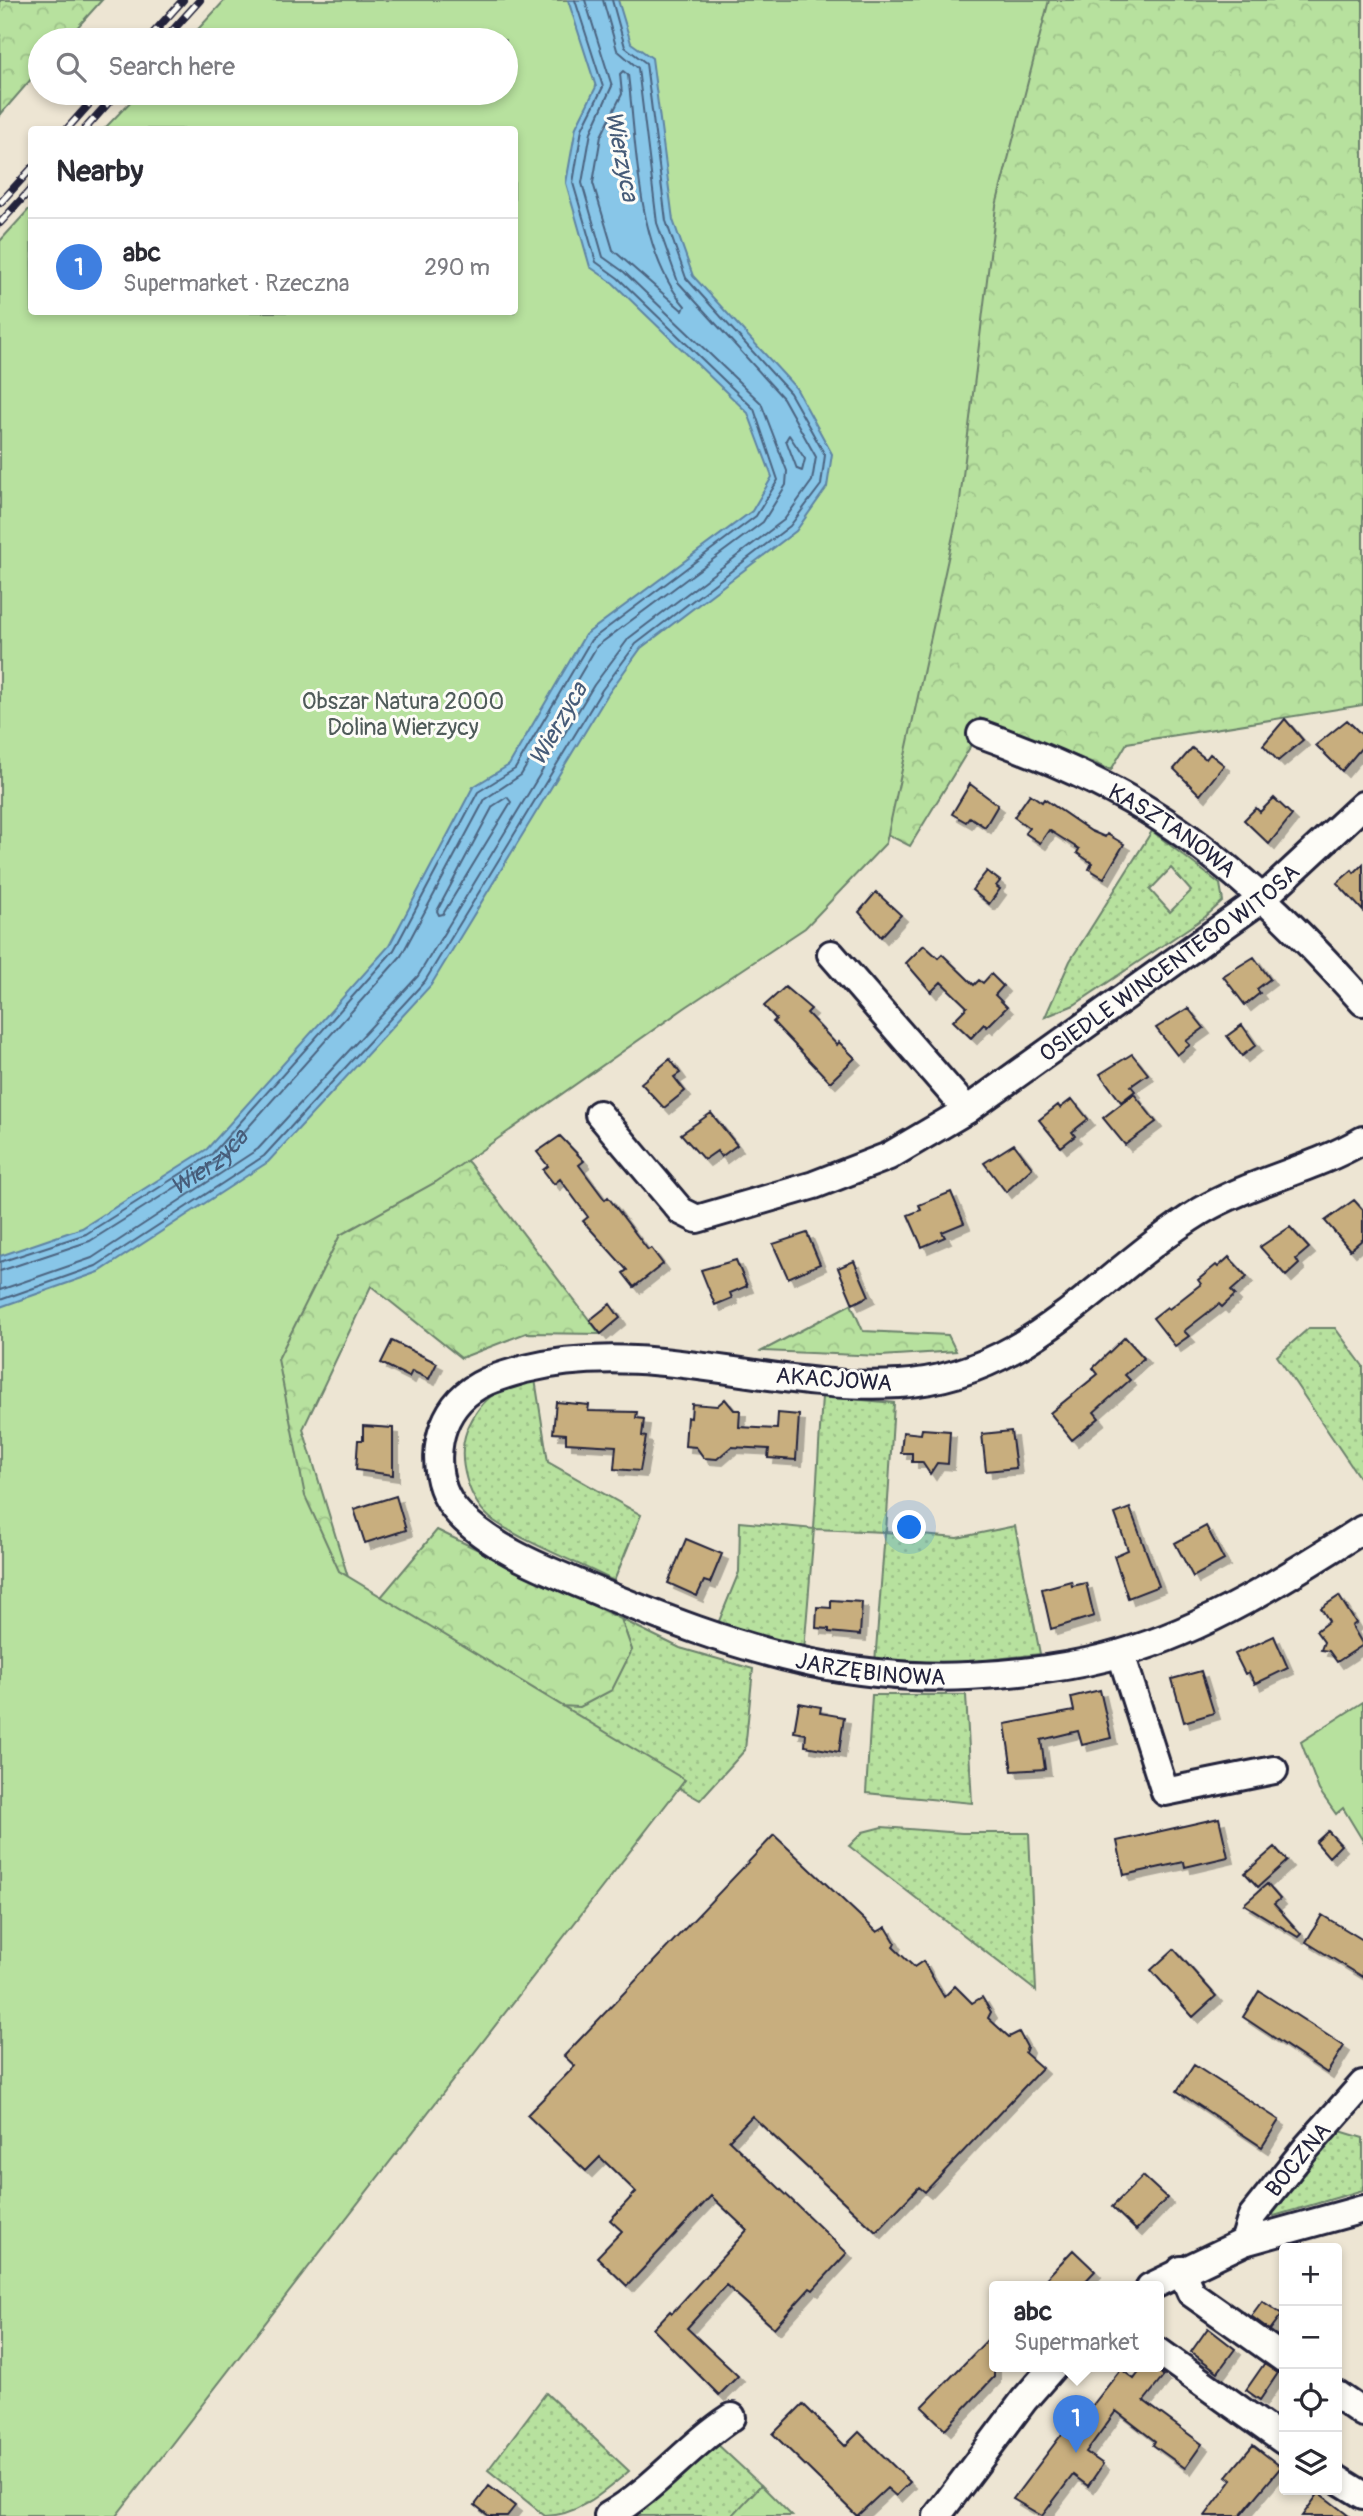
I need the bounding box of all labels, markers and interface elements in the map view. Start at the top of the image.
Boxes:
search box [28,28,518,105]
icon: search [52,48,90,86]
text: Search here [108,51,235,83]
water label: Wierzyca [599,109,645,205]
text: Nearby [56,153,143,190]
text: abc [123,237,161,269]
text: 1 [75,253,84,282]
text: 290 m [424,253,490,282]
text: Supermarket · Rzeczna [123,269,349,298]
water label: Wierzyca [523,676,595,771]
park label: Obszar Natura 2000 Dolina Wierzycy [302,687,504,742]
street label: KASZTANOWA [1103,777,1242,884]
street label: OSIEDLE WINCENTEGO WITOSA [1034,858,1306,1069]
water label: Wierzyca [165,1122,256,1202]
street label: AKACJOWA [775,1361,893,1398]
your location [892,1510,926,1544]
street label: JARZĘBINOWA [793,1646,946,1692]
street label: BOCZNA [1259,2116,1337,2203]
map controls [1279,2243,1342,2495]
button: + [1279,2243,1342,2306]
popup [989,2281,1164,2372]
text: abc [1014,2296,1052,2328]
button: − [1279,2306,1342,2369]
text: Supermarket [1014,2328,1139,2357]
button: locate [1279,2369,1342,2432]
pin: 1 [1053,2395,1099,2453]
button: layers [1279,2432,1342,2495]

